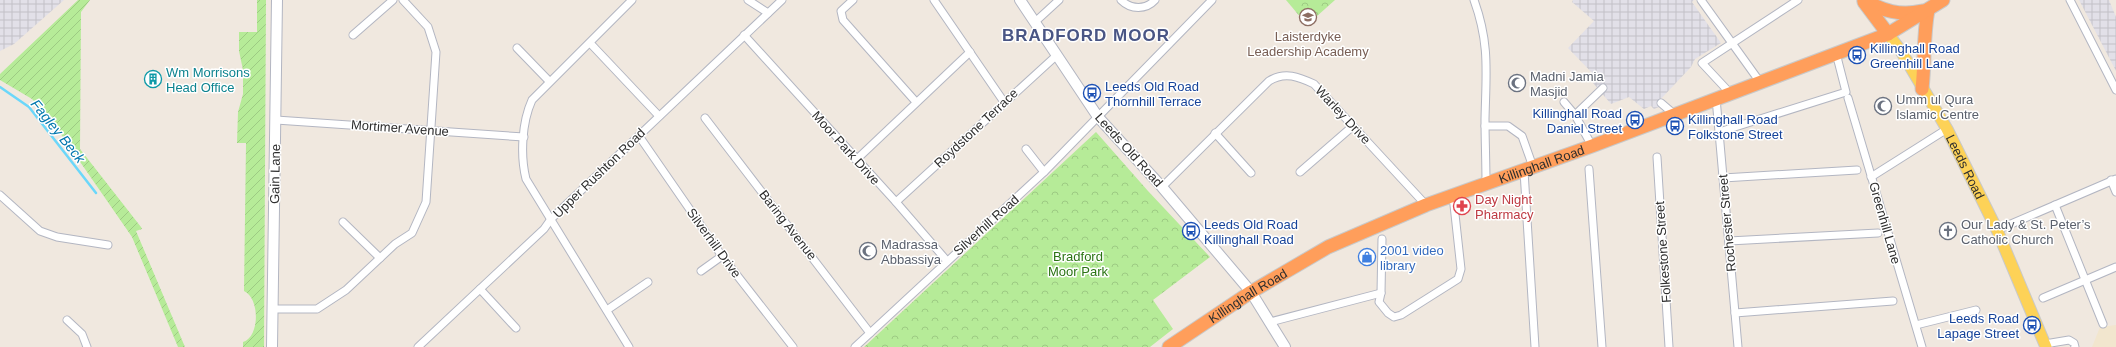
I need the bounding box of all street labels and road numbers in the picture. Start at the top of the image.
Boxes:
street label: Warley Drive [1312,83,1374,147]
street label: Roydstone Terrace [931,85,1021,171]
street label: Moor Park Drive [809,108,883,188]
street label: Leeds Old Road [1092,110,1166,190]
street label: Mortimer Avenue [351,117,449,139]
street label: Upper Rushton Road [550,125,648,221]
street label: Leeds Road [1943,132,1988,201]
street label: Killinghall Road [1497,142,1586,186]
street label: Gain Lane [267,144,283,204]
street label: Rochester Street [1715,173,1739,272]
street label: Greenhill Lane [1866,180,1904,266]
street label: Baring Avenue [756,187,820,263]
street label: Silverhill Road [950,192,1022,258]
street label: Folkestone Street [1652,200,1674,303]
street label: Silverhill Drive [684,205,744,281]
street label: Killinghall Road [1206,265,1289,326]

